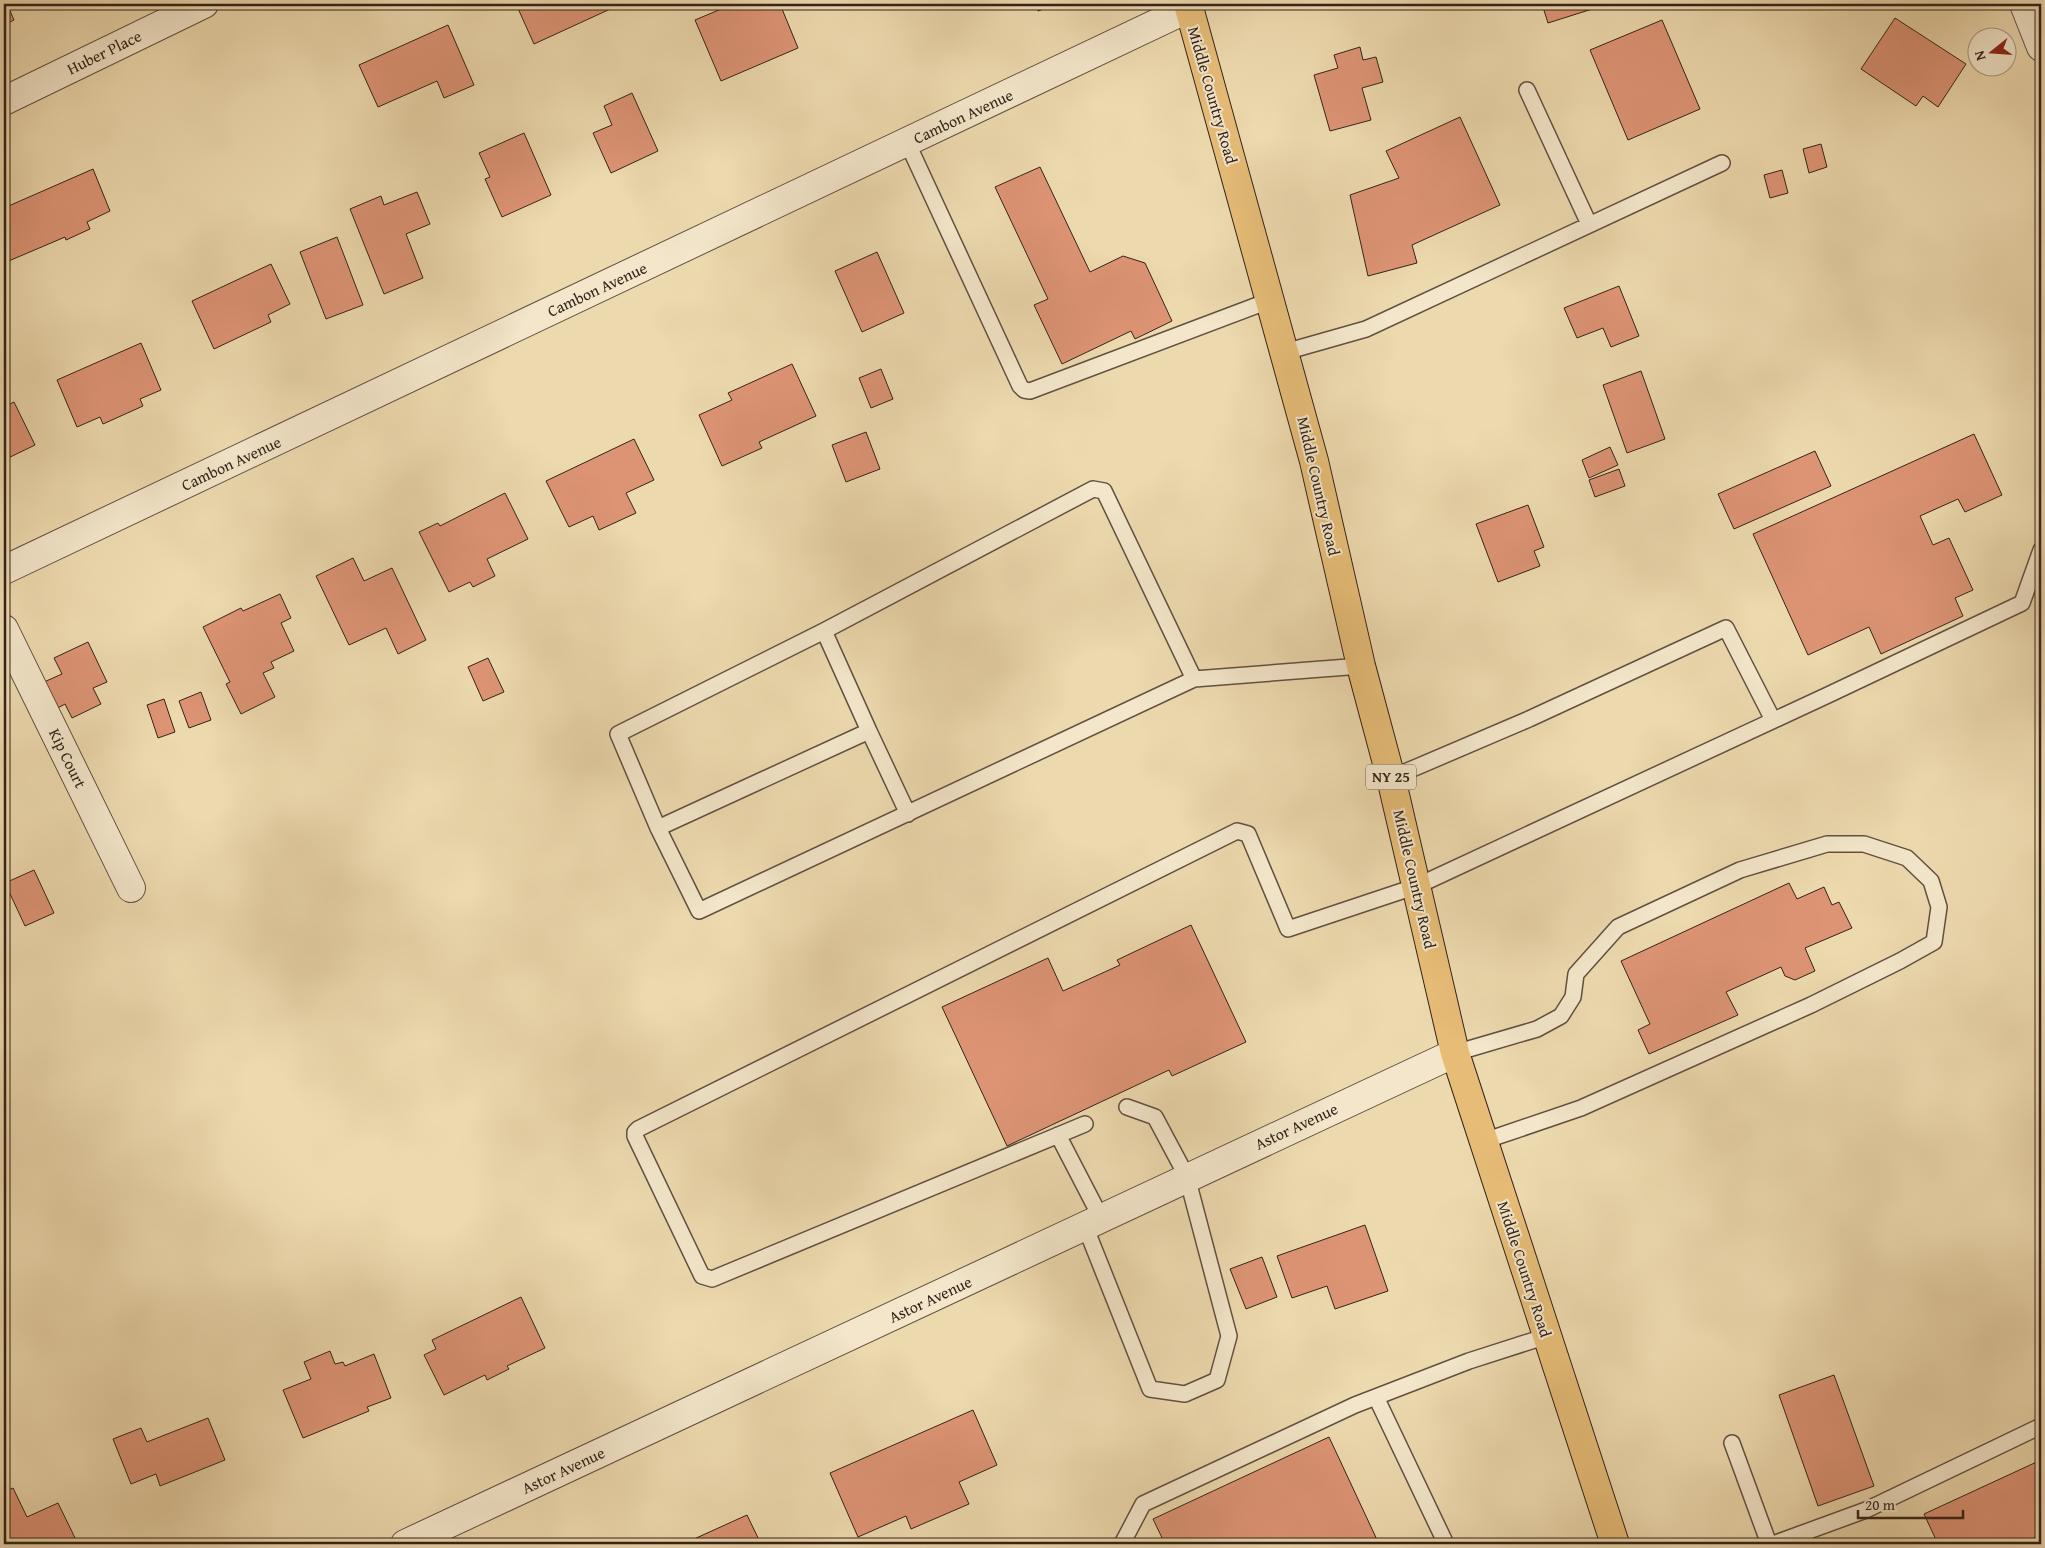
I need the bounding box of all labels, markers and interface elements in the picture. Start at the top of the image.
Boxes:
street label: Middle Country Road [1182,23,1244,167]
street label: Huber Place [63,24,145,80]
north arrow [1968,28,2018,78]
text: N [1968,48,1990,63]
street label: Cambon Avenue [909,82,1017,150]
street label: Cambon Avenue [543,255,651,323]
street label: Middle Country Road [1291,414,1347,558]
street label: Cambon Avenue [177,429,285,497]
street label: Kip Court [43,724,93,792]
road number: NY 25 [1366,764,1416,790]
street label: Middle Country Road [1387,807,1443,951]
street label: Astor Avenue [1251,1096,1341,1156]
street label: Middle Country Road [1492,1198,1558,1341]
street label: Astor Avenue [885,1269,975,1329]
street label: Astor Avenue [518,1440,608,1500]
scale bar [1858,1488,1962,1520]
text: 20 m [1865,1494,1896,1515]

